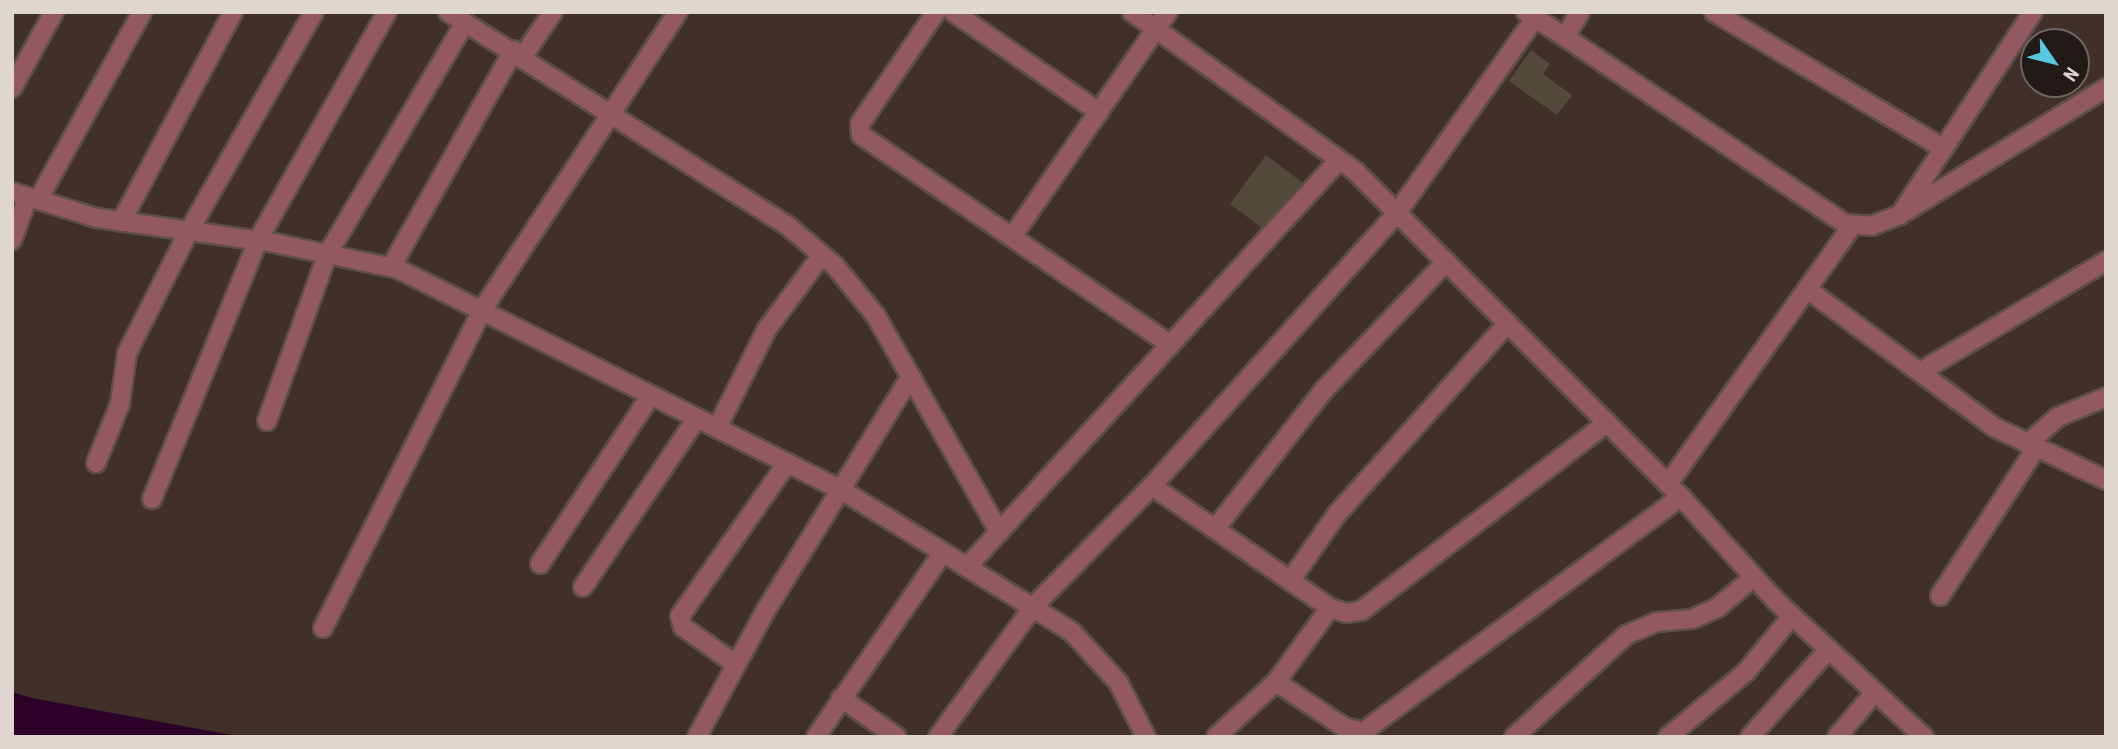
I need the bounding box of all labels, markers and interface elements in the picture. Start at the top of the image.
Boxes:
north arrow [2020,28,2090,98]
text: N [2058,63,2084,86]

